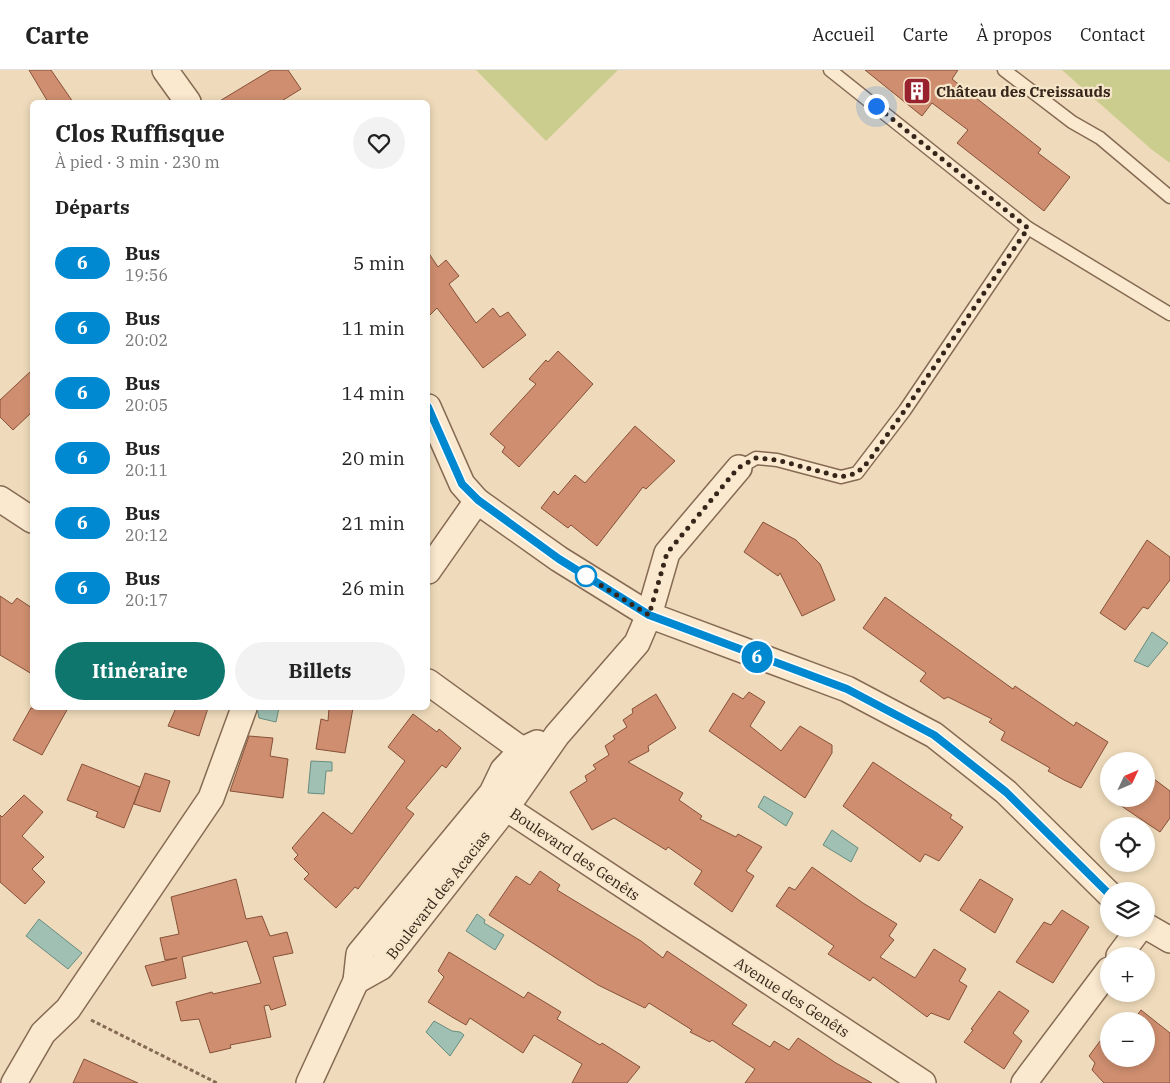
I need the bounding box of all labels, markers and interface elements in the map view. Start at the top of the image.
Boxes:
text: Carte [25,19,89,51]
text: Accueil [812,23,875,46]
text: Carte [903,23,948,46]
text: À propos [976,23,1052,46]
text: Contact [1080,23,1145,46]
building icon: Château des Creissauds [902,76,932,106]
place label: Château des Creissauds [936,82,1111,101]
your location [864,94,889,119]
text: Clos Ruffisque [55,117,225,149]
button: heart [353,117,405,169]
text: À pied · 3 min · 230 m [55,152,220,172]
text: Départs [55,195,130,219]
text: Bus [125,241,160,265]
text: 6 [77,251,88,274]
text: 5 min [353,251,405,275]
text: 19:56 [125,265,168,285]
text: Bus [125,306,160,330]
text: 6 [77,316,88,339]
text: 11 min [342,316,405,340]
text: 20:02 [125,330,168,350]
text: Bus [125,371,160,395]
text: 6 [77,381,88,404]
text: 14 min [342,381,405,405]
text: 20:05 [125,395,168,415]
text: Bus [125,436,160,460]
text: 6 [77,446,88,469]
text: 20 min [342,446,405,470]
text: 20:11 [125,460,168,480]
text: Bus [125,501,160,525]
text: 6 [77,511,88,534]
text: 21 min [342,511,405,535]
text: 20:12 [125,525,168,545]
unlabelled marker [575,565,597,587]
text: Bus [125,566,160,590]
text: 6 [77,576,88,599]
text: 26 min [342,576,405,600]
text: 20:17 [125,590,168,610]
line badge: 6 [741,641,773,673]
button: Itinéraire [55,642,225,700]
button: Billets [235,642,405,700]
text: 6 [752,645,762,668]
north arrow [1100,752,1155,808]
map controls [1100,752,1155,1067]
street label: Boulevard des Genêts [506,803,644,905]
button: locate [1100,817,1155,872]
street label: Boulevard des Acacias [382,827,494,963]
button: layers [1100,882,1155,937]
button: + [1100,947,1155,1002]
street label: Avenue des Genêts [731,953,853,1041]
button: − [1100,1012,1155,1067]

